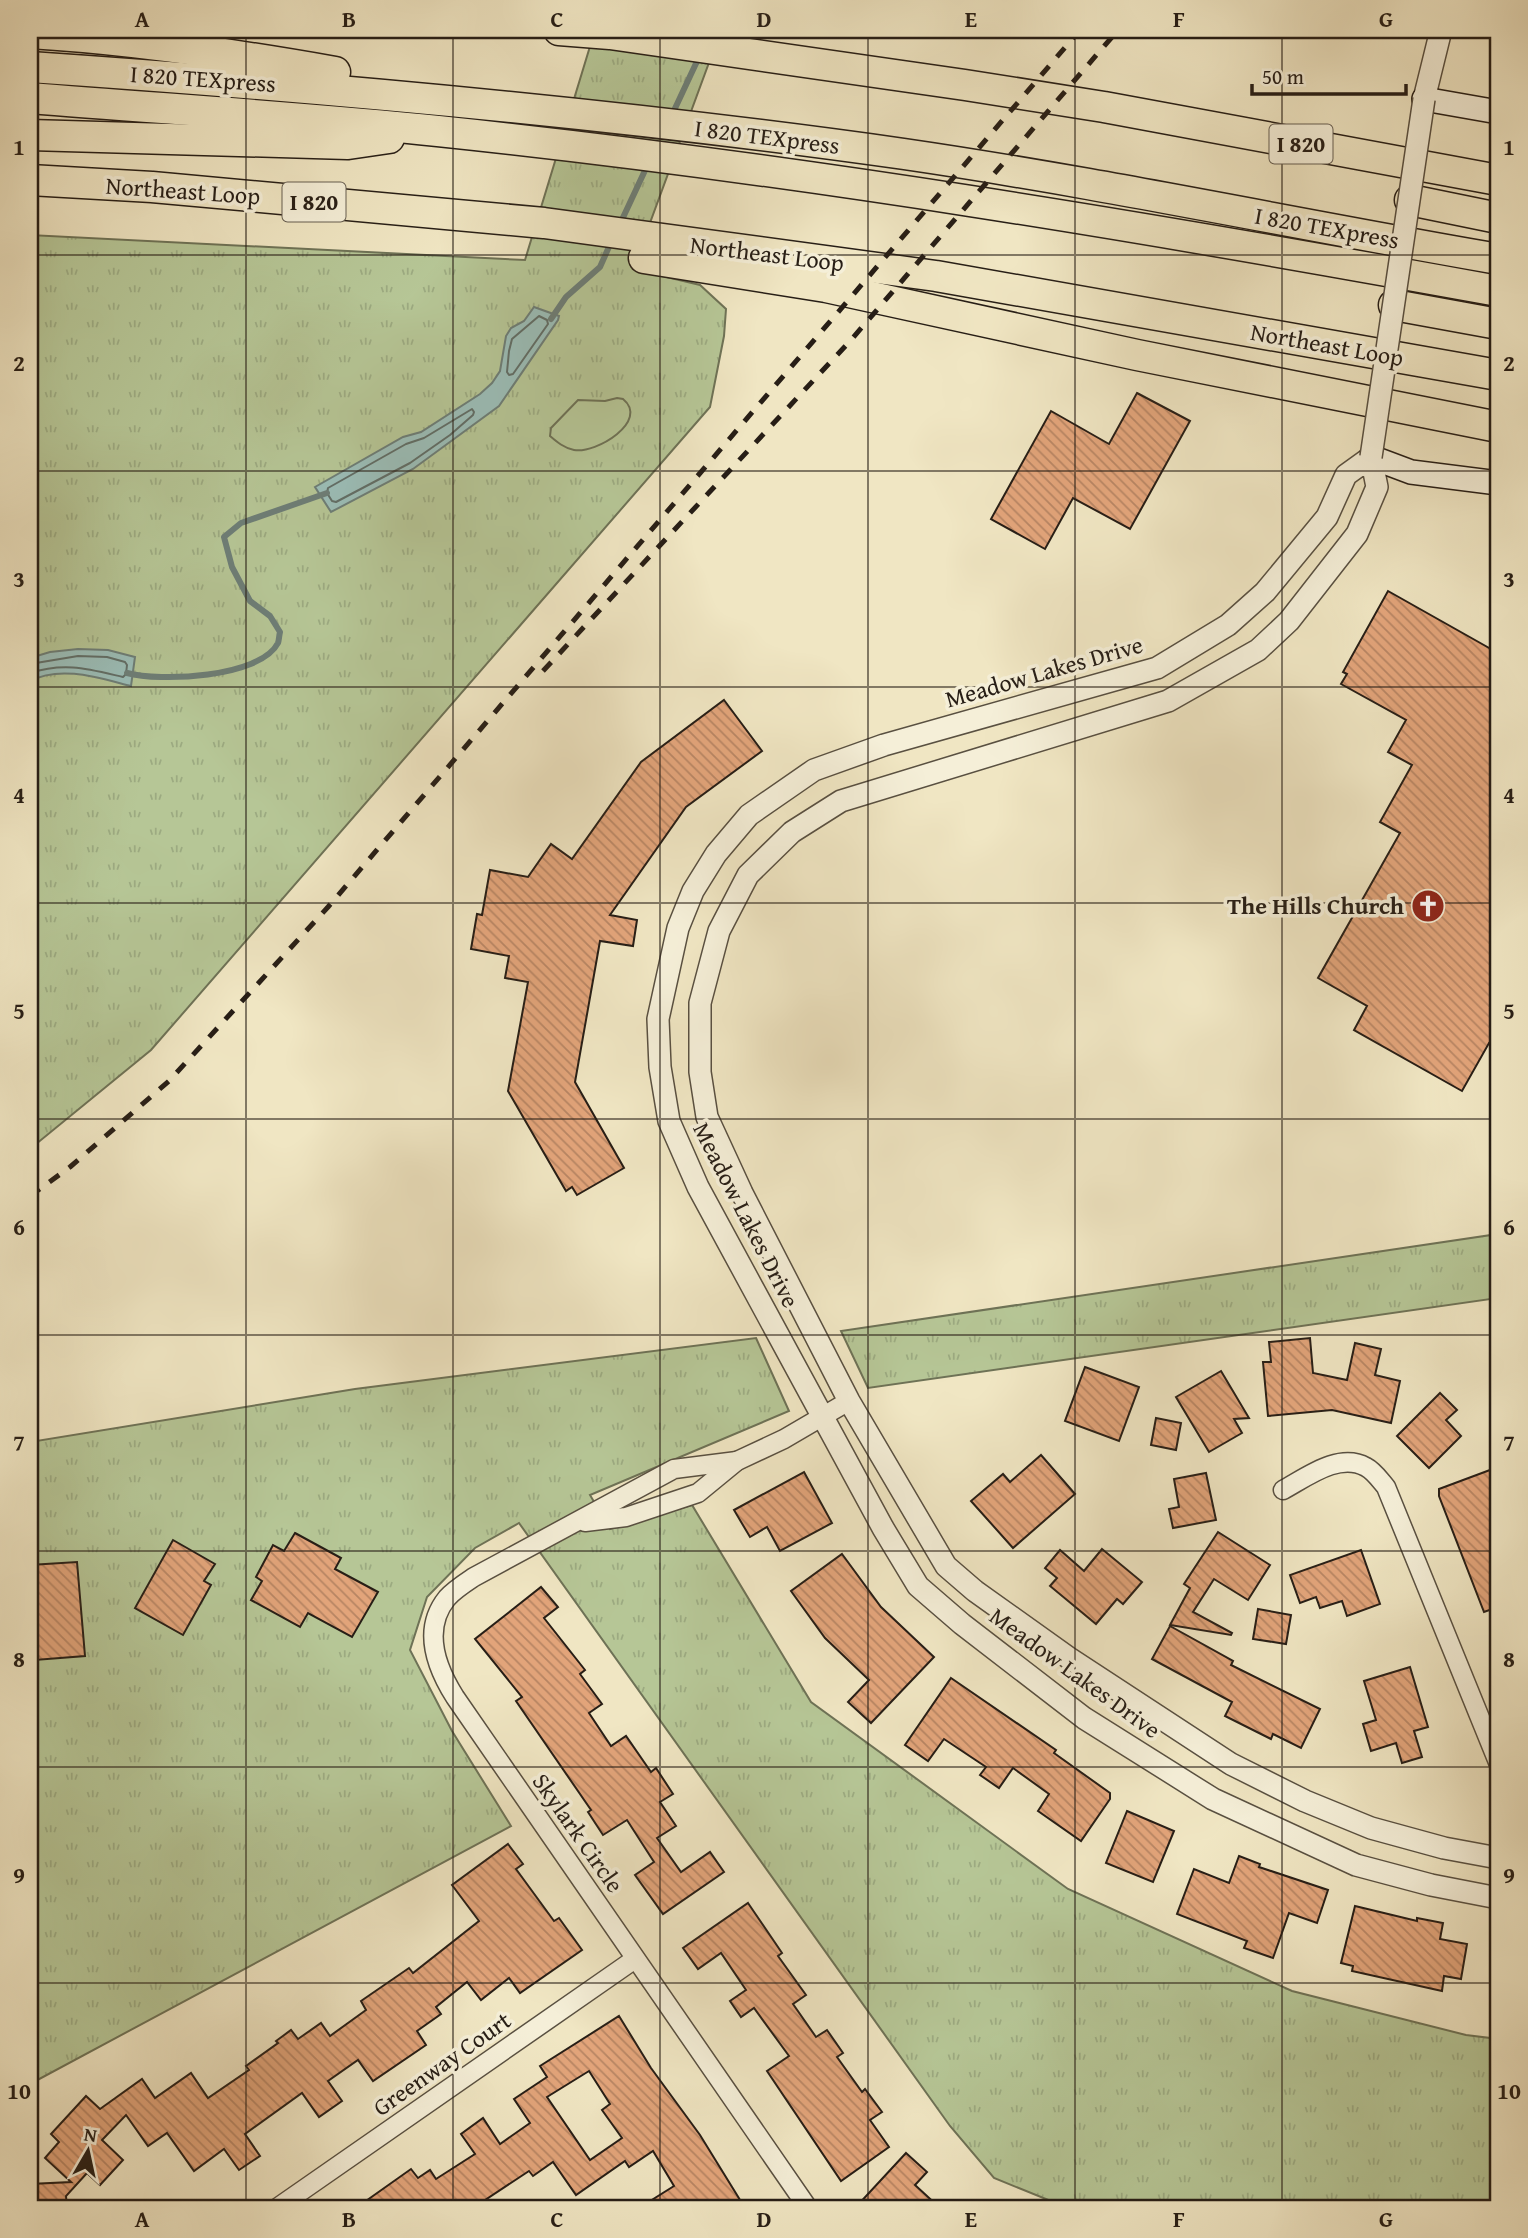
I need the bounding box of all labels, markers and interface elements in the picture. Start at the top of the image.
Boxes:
text: A [135,2,150,35]
text: B [342,2,356,35]
text: C [550,2,564,35]
text: D [757,2,772,35]
text: E [965,2,977,35]
text: F [1173,2,1185,35]
text: G [1379,2,1393,35]
scale bar [1252,52,1406,96]
street label: I 820 TEXpress [129,56,277,101]
text: 50 m [1262,61,1304,92]
street label: I 820 TEXpress [693,110,842,163]
road number: I 820 [1270,125,1332,164]
text: 1 [13,130,25,163]
text: 1 [1503,130,1515,163]
street label: Northeast Loop [105,168,262,213]
road number: I 820 [282,182,346,222]
street label: I 820 TEXpress [1252,198,1402,257]
street label: Northeast Loop [688,227,846,280]
street label: Northeast Loop [1248,314,1406,375]
text: 2 [13,346,25,379]
text: 2 [1503,346,1515,379]
text: 3 [13,562,25,595]
text: 3 [1503,562,1515,595]
street label: Meadow Lakes Drive [941,627,1147,716]
text: 4 [13,778,25,811]
text: 4 [1503,778,1515,811]
church icon: The Hills Church [1409,887,1447,925]
place label: The Hills Church [1227,888,1404,923]
text: 5 [13,994,25,1027]
text: 5 [1503,994,1515,1027]
street label: Meadow Lakes Drive [685,1116,808,1314]
text: 6 [13,1210,25,1243]
text: 6 [1503,1210,1515,1243]
text: 7 [13,1426,25,1459]
text: 7 [1503,1426,1515,1459]
street label: Meadow Lakes Drive [983,1598,1168,1747]
text: 8 [13,1642,25,1675]
text: 8 [1503,1642,1515,1675]
street label: Skylark Circle [524,1766,633,1900]
text: 9 [13,1858,25,1891]
text: 9 [1503,1858,1515,1891]
street label: Greenway Court [365,2003,518,2124]
text: 10 [7,2074,31,2107]
text: 10 [1497,2074,1521,2107]
north arrow [52,2116,122,2186]
text: N [82,2119,99,2149]
text: A [135,2202,150,2235]
text: B [342,2202,356,2235]
text: C [550,2202,564,2235]
text: D [757,2202,772,2235]
text: E [965,2202,977,2235]
text: F [1173,2202,1185,2235]
text: G [1379,2202,1393,2235]

